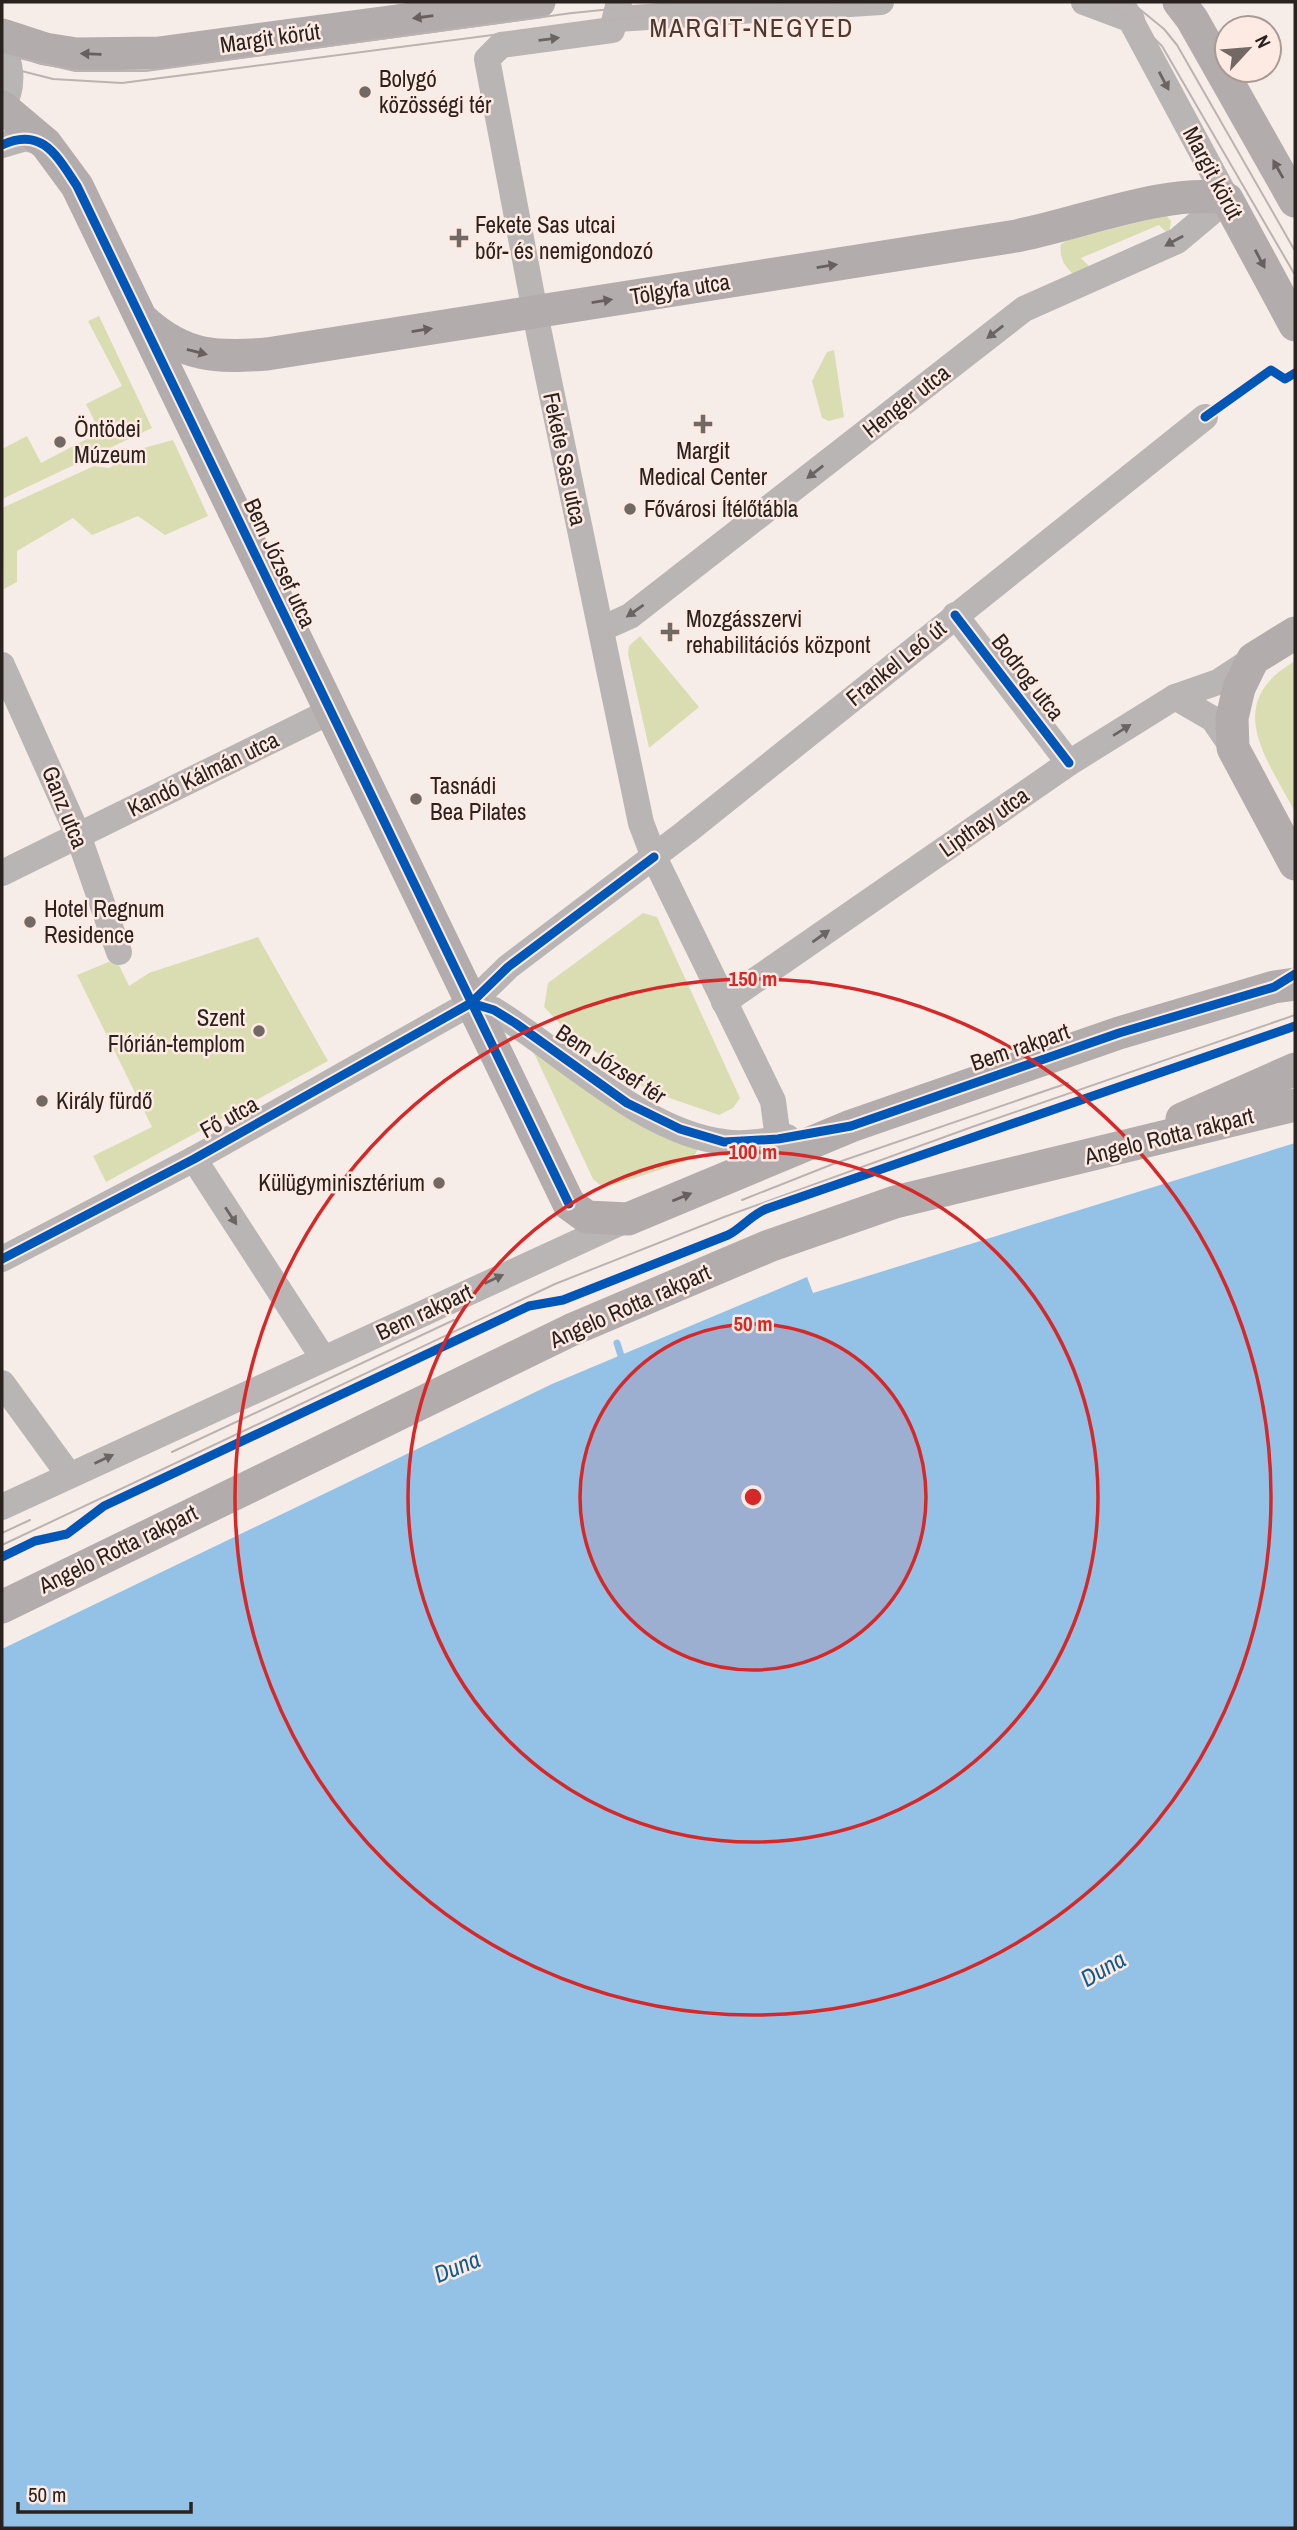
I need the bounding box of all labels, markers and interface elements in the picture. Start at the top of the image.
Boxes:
district label: MARGIT-NEGYED [650,10,854,45]
one-way arrow [412,12,434,23]
north arrow [1213,14,1283,84]
street label: Margit körút [218,15,322,60]
text: N [1249,31,1277,52]
one-way arrow [539,34,561,45]
one-way arrow [79,49,101,60]
place label: Bolygó közösségi tér [379,63,492,120]
one-way arrow [1158,71,1170,90]
marker: Bolygó közösségi tér [357,84,373,100]
street label: Margit körút [1176,121,1251,224]
one-way arrow [1272,159,1283,179]
place label: Fekete Sas utcai bőr- és nemigondozó [475,209,653,266]
marker: Fekete Sas utcai bőr- és nemigondozó [449,228,469,248]
one-way arrow [1164,235,1184,247]
one-way arrow [1254,249,1266,269]
one-way arrow [816,260,838,271]
street label: Tölgyfa utca [628,265,733,312]
one-way arrow [591,295,613,306]
one-way arrow [411,324,433,335]
one-way arrow [986,325,1004,340]
one-way arrow [186,347,208,358]
street label: Henger utca [856,356,956,444]
street label: Fekete Sas utca [536,389,595,529]
place label: Öntödei Múzeum [74,413,146,470]
marker: Margit Medical Center [693,414,713,434]
marker: Öntödei Múzeum [52,434,68,450]
place label: Margit Medical Center [639,435,768,492]
one-way arrow [806,464,824,479]
street label: Bem József utca [237,493,324,633]
place label: Fővárosi Ítélőtábla [644,493,799,524]
marker: Fővárosi Ítélőtábla [622,501,638,517]
place label: Mozgásszervi rehabilitációs központ [686,603,871,660]
one-way arrow [626,604,644,618]
street label: Frankel Leó út [839,613,952,713]
marker: Mozgásszervi rehabilitációs központ [660,622,680,642]
street label: Bodrog utca [985,627,1072,727]
street label: Kandó Kálmán utca [122,723,284,824]
one-way arrow [1113,723,1132,736]
street label: Ganz utca [35,761,96,853]
place label: Tasnádi Bea Pilates [430,770,526,827]
street label: Lipthay utca [933,779,1035,864]
marker: Tasnádi Bea Pilates [408,791,424,807]
place label: Hotel Regnum Residence [44,893,165,950]
marker: Hotel Regnum Residence [22,914,38,930]
one-way arrow [812,929,830,943]
text: 150 m [729,964,777,993]
place label: Szent Flórián-templom [108,1002,245,1059]
street label: Bem rakpart [966,1015,1073,1078]
street label: Bem József tér [550,1016,673,1111]
marker: Szent Flórián-templom [251,1023,267,1039]
place label: Király fürdő [56,1085,152,1116]
street label: Fő utca [194,1088,264,1145]
marker: Király fürdő [34,1093,50,1109]
street label: Angelo Rotta rakpart [1080,1100,1257,1172]
text: 100 m [729,1137,777,1166]
place label: Külügyminisztérium [258,1167,425,1198]
marker: Külügyminisztérium [431,1175,447,1191]
one-way arrow [672,1191,692,1203]
one-way arrow [225,1207,238,1226]
street label: Angelo Rotta rakpart [544,1256,715,1355]
one-way arrow [484,1273,504,1285]
street label: Bem rakpart [371,1276,477,1347]
text: 50 m [733,1309,773,1338]
one-way arrow [94,1453,114,1465]
centre of rings [741,1485,765,1509]
street label: Angelo Rotta rakpart [32,1497,202,1601]
water label: Duna [1074,1942,1131,1994]
water label: Duna [429,2242,484,2290]
scale bar [18,2470,191,2514]
text: 50 m [28,2480,66,2509]

